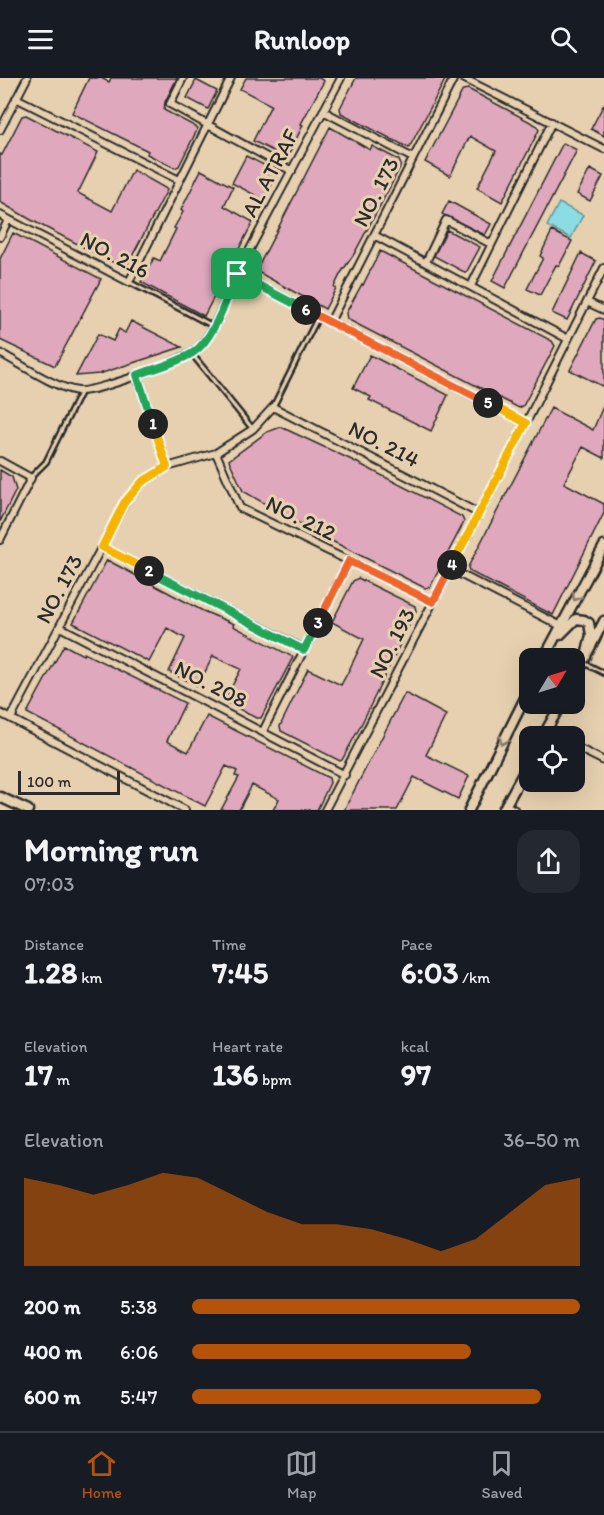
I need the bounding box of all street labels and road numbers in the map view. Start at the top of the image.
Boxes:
street label: AL ATRAF [236,124,305,221]
street label: NO. 173 [347,153,405,231]
street label: NO. 216 [76,226,154,284]
street label: NO. 214 [344,415,424,473]
street label: NO. 212 [262,490,341,547]
street label: NO. 173 [30,550,88,628]
street label: NO. 193 [363,604,421,682]
street label: NO. 208 [170,654,252,714]

